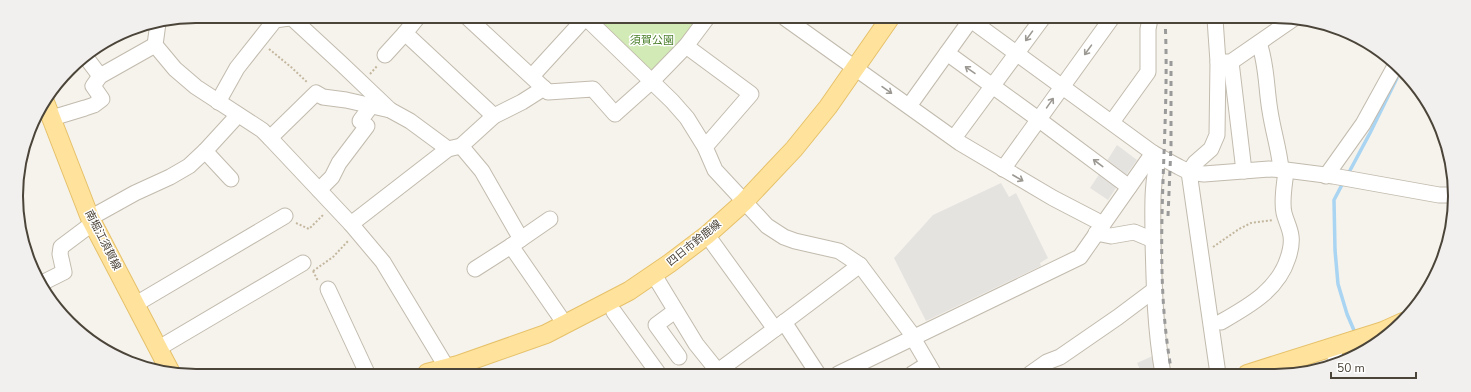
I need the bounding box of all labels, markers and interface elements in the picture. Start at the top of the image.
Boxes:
one-way arrow [1025,31,1033,42]
park label: 須賀公園 [630,33,674,48]
one-way arrow [1083,45,1092,56]
one-way arrow [965,66,976,74]
one-way arrow [881,86,892,94]
one-way arrow [1045,98,1054,109]
one-way arrow [1092,159,1103,168]
one-way arrow [1012,174,1024,182]
street label: 南堀江須賀線 [81,207,125,273]
street label: 四日市鈴鹿線 [664,216,724,270]
scale bar [1331,354,1416,380]
text: 50 m [1337,360,1365,376]

